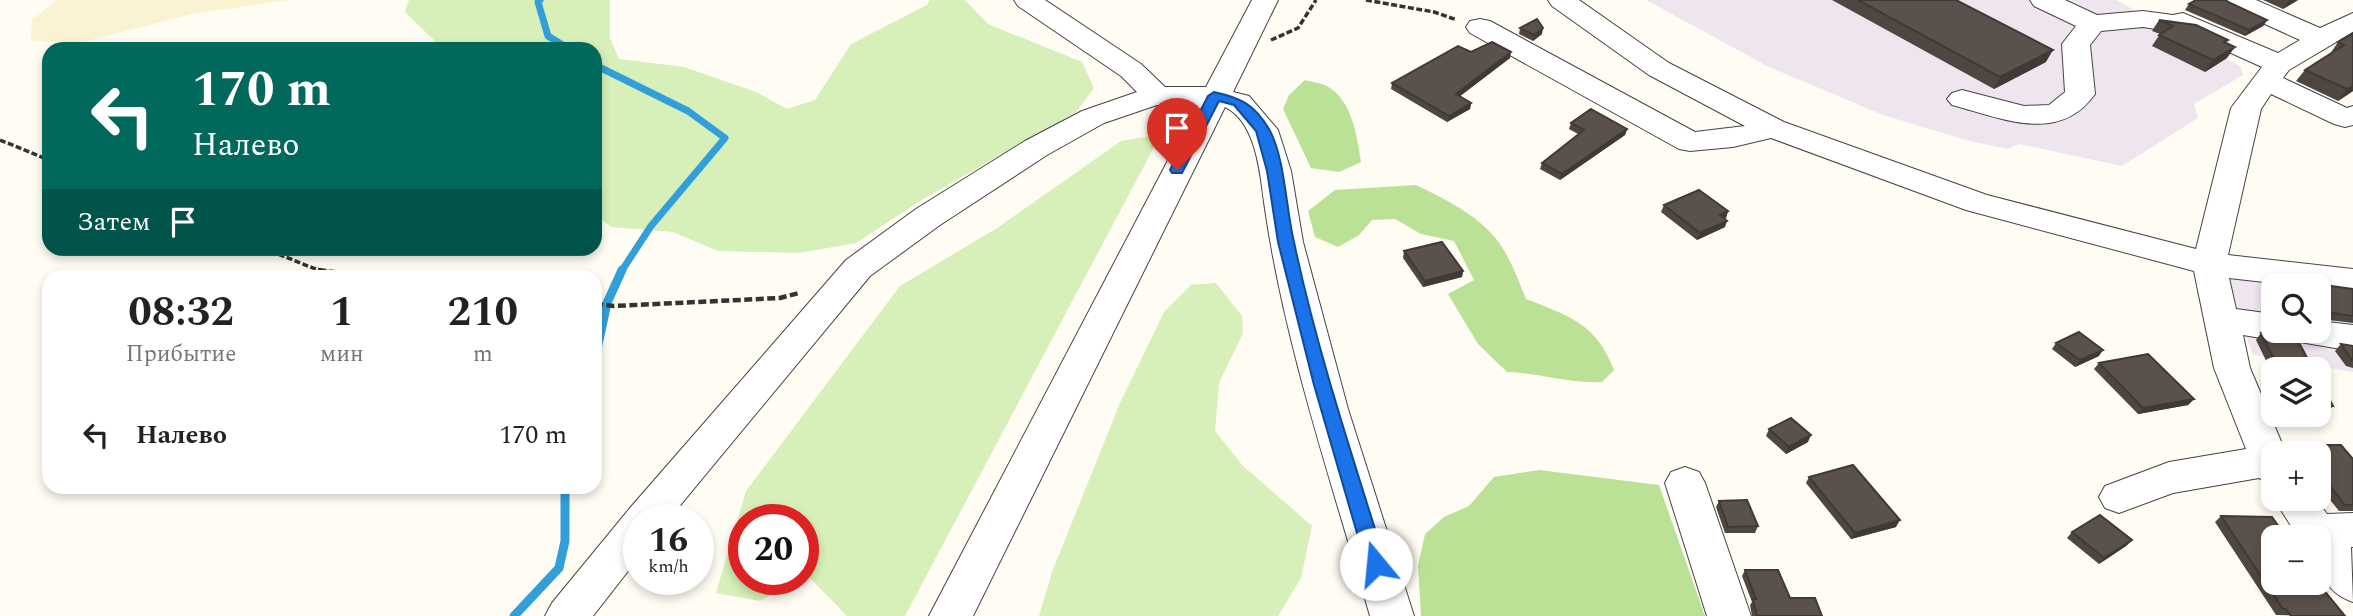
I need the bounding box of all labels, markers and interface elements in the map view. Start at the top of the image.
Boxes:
text: 170 m [192,53,331,128]
icon: left [77,70,168,161]
pin [1147,98,1207,170]
icon: arrive [1158,109,1196,147]
text: Налево [192,121,300,170]
text: Затем [77,202,150,242]
icon: arrive [164,203,202,241]
map controls [2261,273,2331,595]
button: search [2261,273,2331,343]
text: 08:32 [128,281,234,344]
text: 1 [330,281,354,344]
text: 210 [448,281,518,344]
text: Прибытие [126,337,236,372]
text: мин [320,337,364,372]
text: m [473,337,493,372]
button: layers [2261,357,2331,427]
text: Налево [136,415,227,455]
text: 170 m [499,415,567,455]
icon: left [77,416,115,454]
button: + [2261,441,2331,511]
speed limit sign: 20 [728,504,819,595]
text: 16 [649,514,688,567]
button: − [2261,525,2331,595]
position arrow [1339,527,1413,601]
text: km/h [648,553,689,580]

